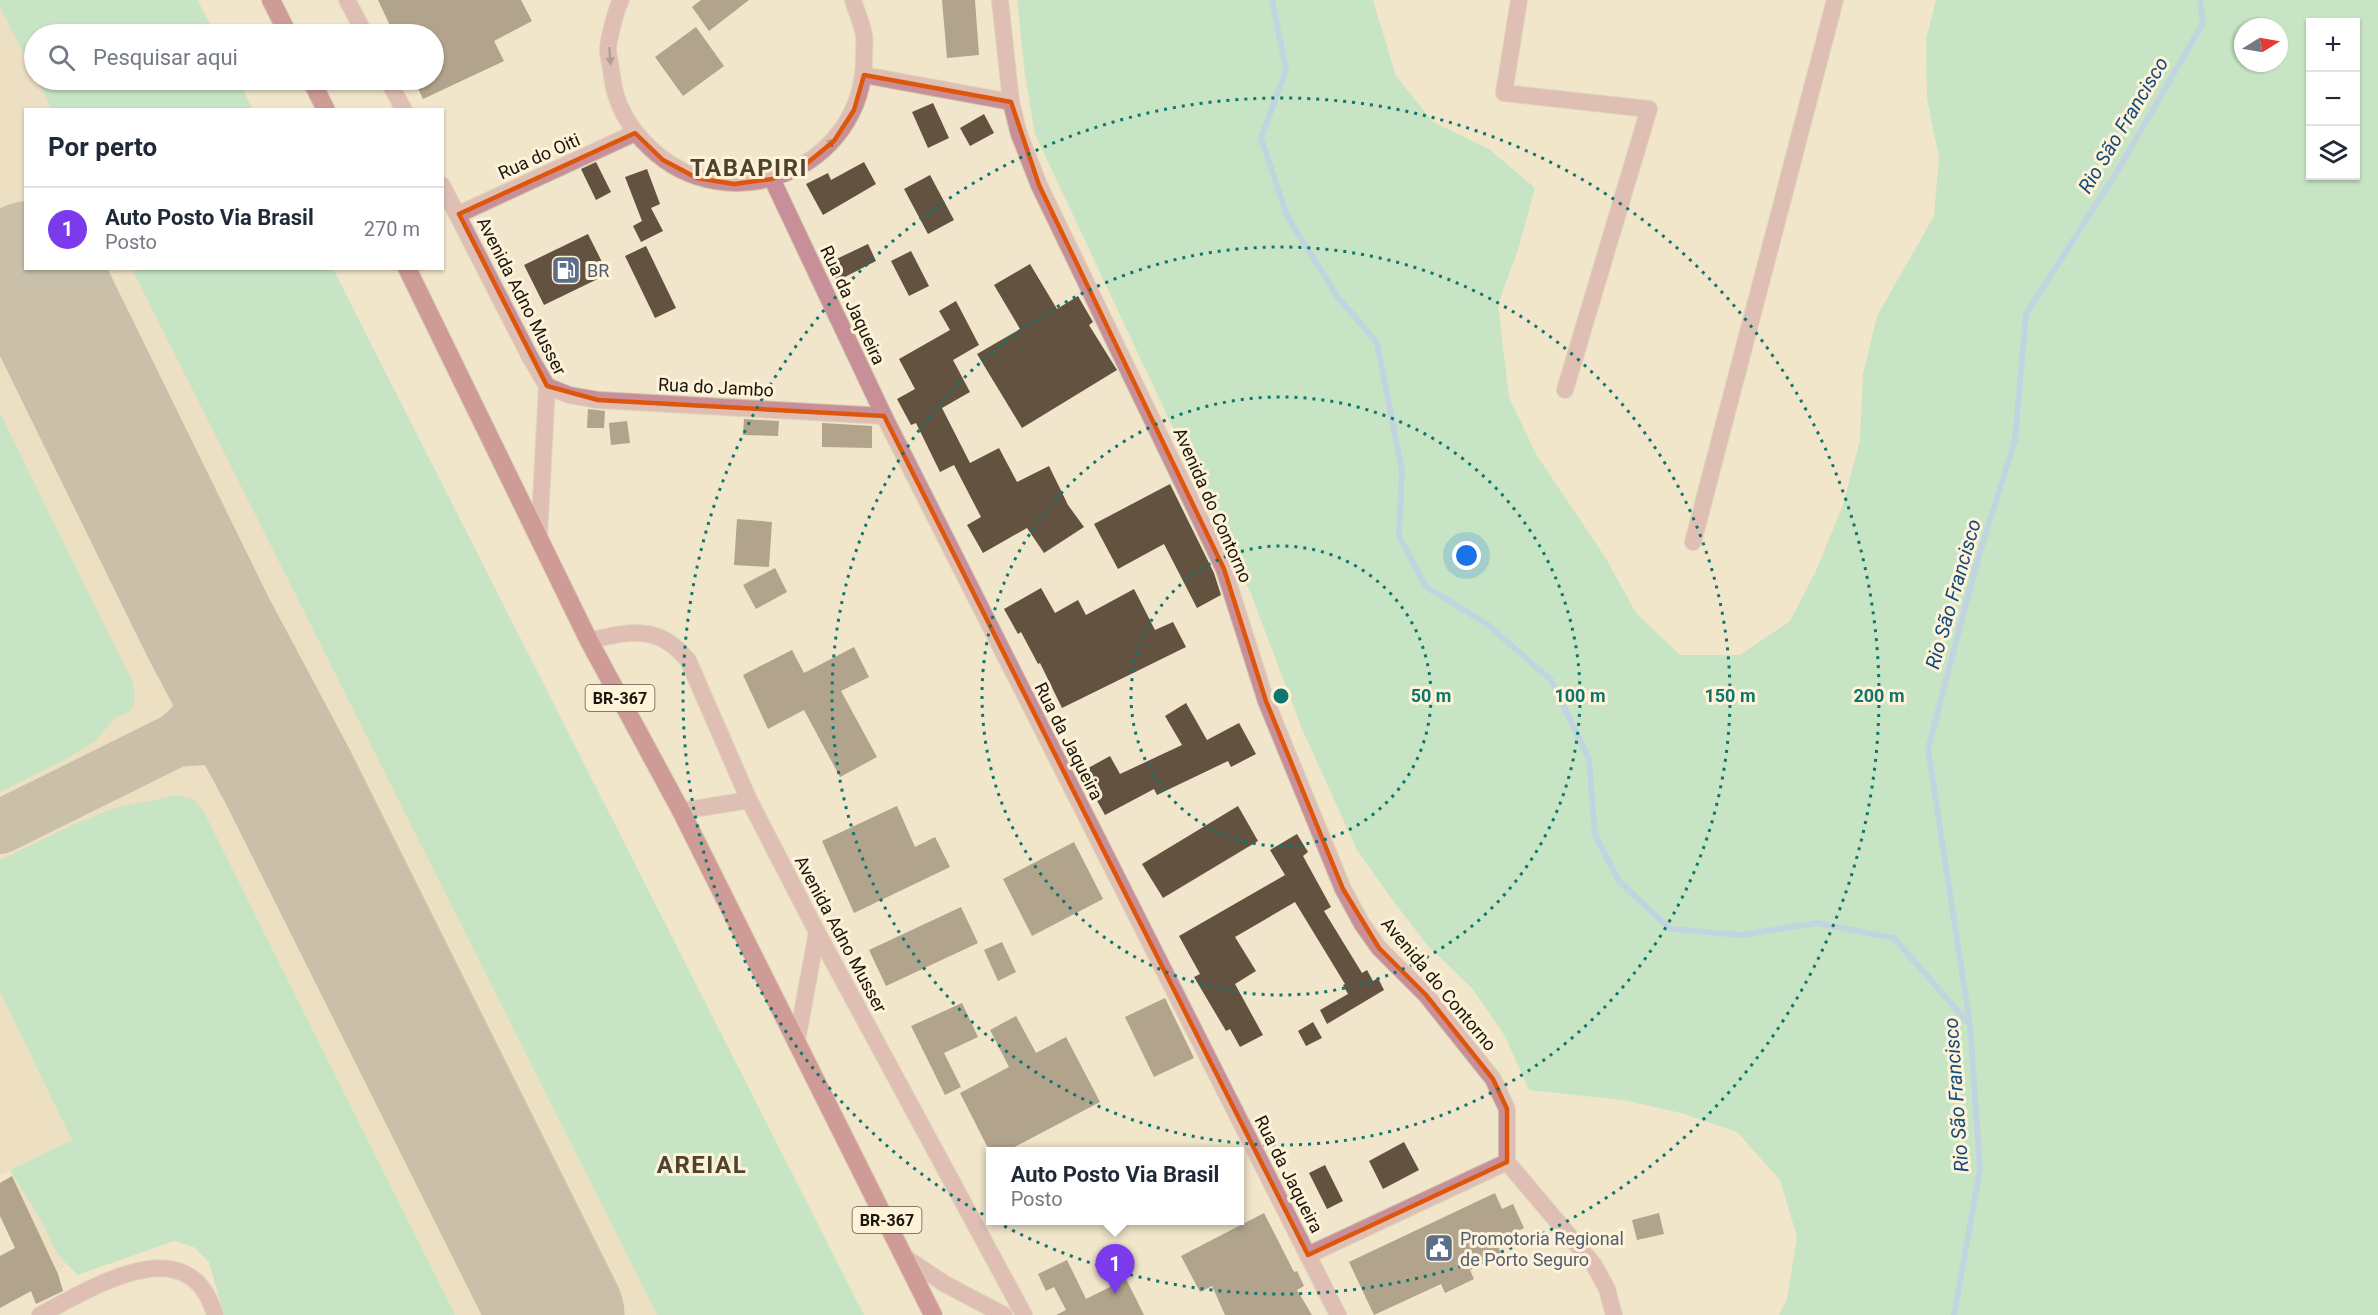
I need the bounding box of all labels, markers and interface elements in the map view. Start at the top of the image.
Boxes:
north arrow [2234,18,2288,72]
map controls [2306,18,2360,180]
button: + [2306,18,2360,72]
search box [24,24,444,90]
icon: search [45,41,78,74]
text: Pesquisar aqui [93,45,238,70]
one-way arrow [605,47,615,66]
water label: Rio São Francisco [2073,53,2173,197]
button: − [2306,72,2360,126]
button: layers [2306,126,2360,180]
street label: Rua do Oiti [495,129,583,183]
text: Por perto [48,132,157,162]
one-way arrow [820,138,835,152]
district label: TABAPIRI [690,154,808,182]
text: Auto Posto Via Brasil [105,205,314,230]
street label: Avenida Adno Musser [473,213,571,379]
text: 1 [62,217,73,241]
text: 270 m [364,217,420,241]
text: Posto [105,230,157,254]
street label: Rua da Jaqueira [816,242,890,368]
fuel station icon: BR [550,254,582,286]
place label: BR [587,260,609,281]
street label: Rua do Jambo [658,373,774,401]
street label: Avenida do Contorno [1169,424,1257,586]
water label: Rio São Francisco [1920,516,1986,672]
your location [1452,541,1481,570]
street label: Rua da Jaqueira [1030,679,1108,803]
road number: BR-367 [586,685,654,711]
text: 50 m [1411,685,1451,706]
text: 100 m [1554,685,1606,706]
text: 150 m [1704,685,1756,706]
text: 200 m [1853,685,1905,706]
centre of rings [1271,686,1291,706]
street label: Avenida Adno Musser [791,852,891,1016]
street label: Avenida do Contorno [1377,913,1501,1055]
water label: Rio São Francisco [1939,1017,1973,1173]
street label: Rua da Jaqueira [1250,1112,1328,1236]
popup [986,1147,1244,1225]
district label: AREIAL [657,1151,747,1179]
text: Auto Posto Via Brasil [1011,1162,1219,1187]
text: Posto [1011,1187,1063,1211]
road number: BR-367 [852,1207,922,1233]
place label: Promotoria Regional de Porto Seguro [1460,1228,1624,1270]
public building icon: Promotoria Regional de Porto Seguro [1423,1232,1455,1264]
pin: 1 [1096,1244,1134,1294]

